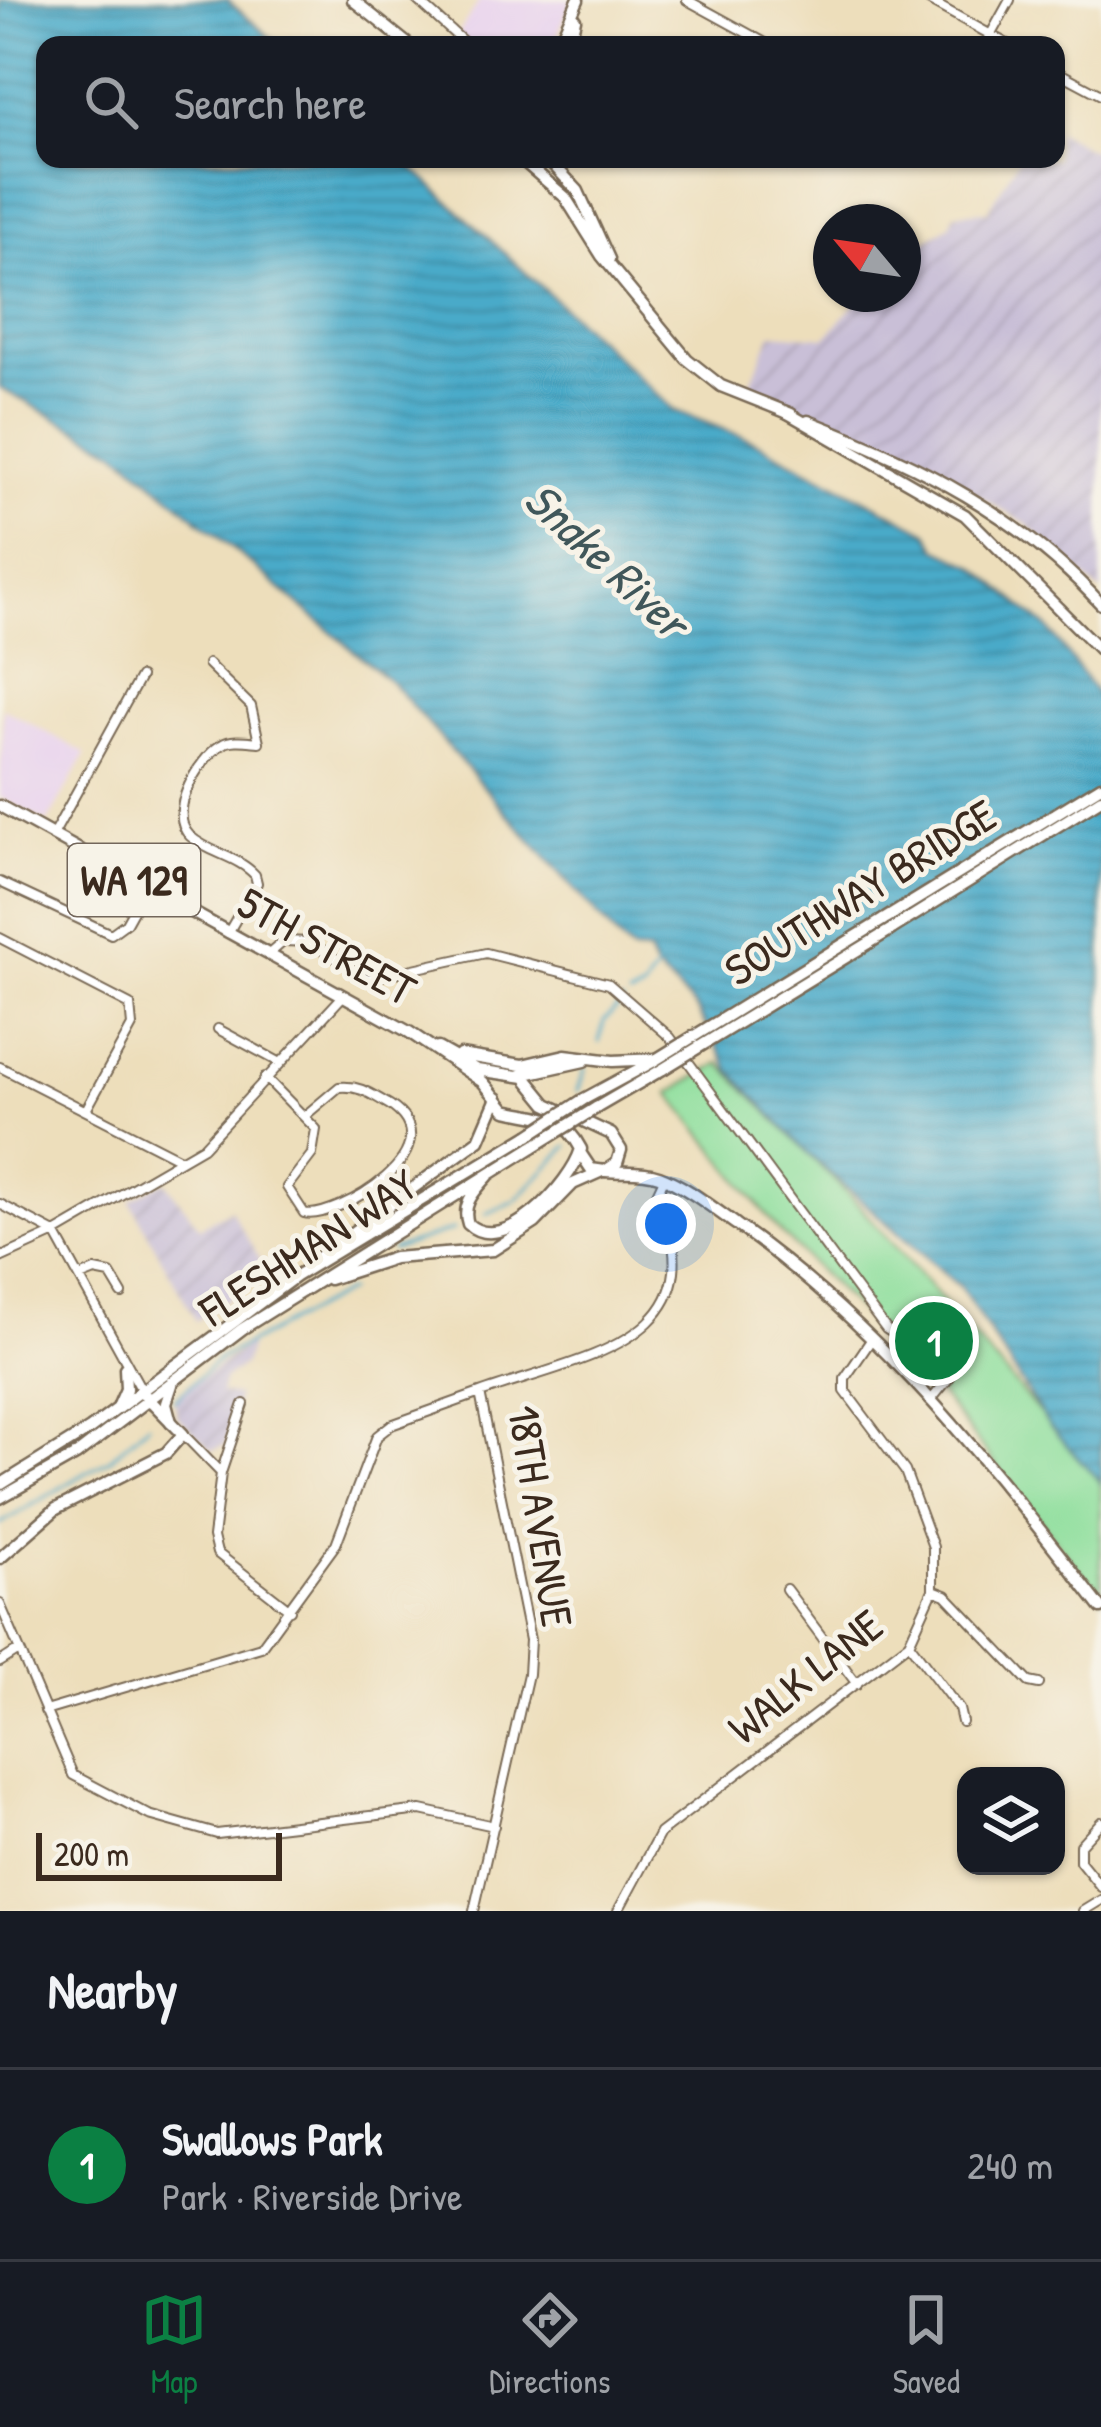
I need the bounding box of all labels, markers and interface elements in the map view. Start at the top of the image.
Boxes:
search box [36,36,1065,168]
icon: search [78,69,144,135]
text: Search here [174,72,366,133]
north arrow [813,204,921,312]
water label: Snake River [511,467,707,656]
street label: SOUTHWAY BRIDGE [712,784,1007,999]
road number: WA 129 [68,844,200,916]
street label: 5TH STREET [227,872,428,1020]
street label: FLESHMAN WAY [186,1153,428,1340]
your location [636,1194,696,1254]
pin: 1 [895,1296,973,1386]
street label: 18TH AVENUE [494,1401,589,1631]
street label: WALK LANE [714,1594,895,1757]
map controls [957,1767,1065,1875]
button: layers [957,1767,1065,1875]
scale bar [36,1827,282,1880]
text: 200 m [54,1832,129,1876]
text: Nearby [48,1955,178,2024]
text: Swallows Park [162,2108,382,2169]
text: 1 [80,2138,94,2191]
text: 240 m [967,2138,1053,2191]
text: Park · Riverside Drive [162,2169,462,2222]
tab: Map [141,2287,207,2403]
tab: Directions [489,2287,611,2403]
tab: Saved [893,2287,960,2403]

